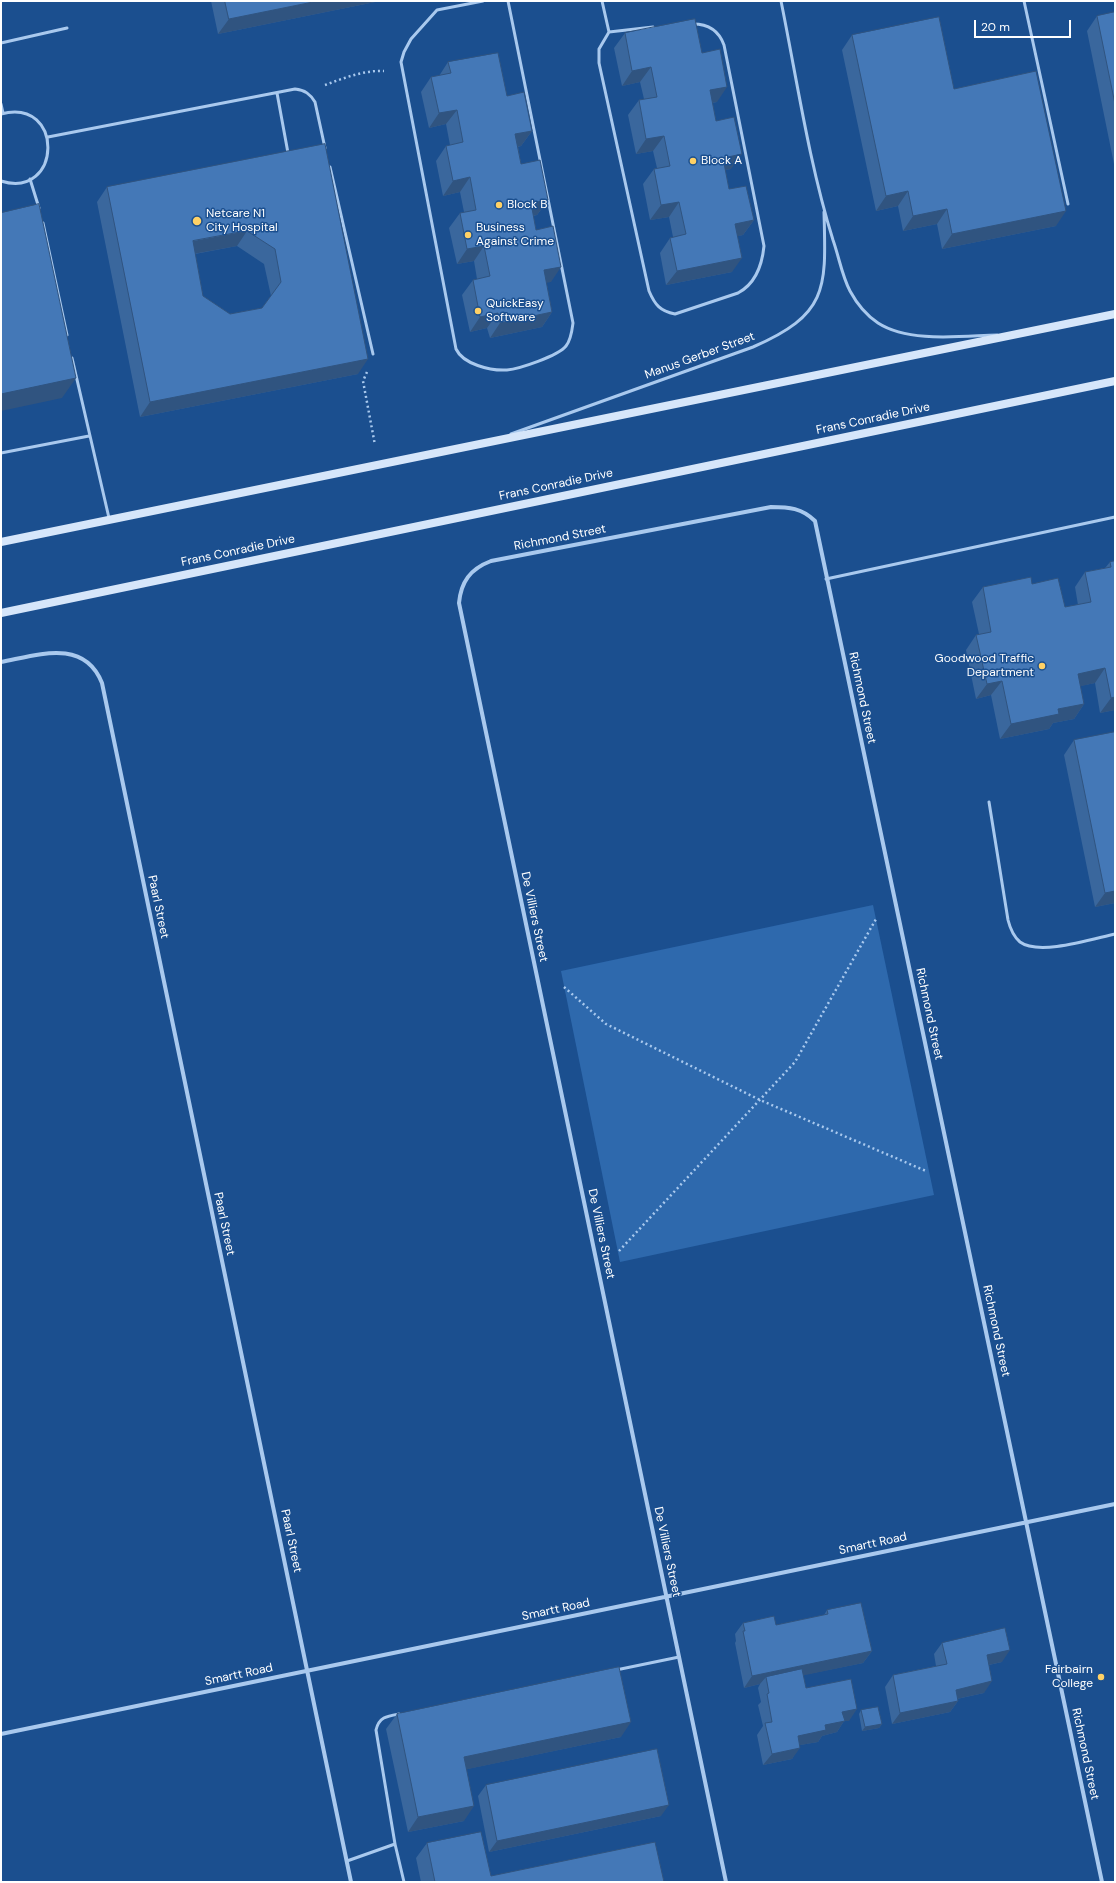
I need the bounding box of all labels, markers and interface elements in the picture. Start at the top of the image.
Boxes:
scale bar [976,12,1073,38]
text: 20 m [981,19,1010,35]
place label: Block A [701,154,742,168]
marker: Block A [688,156,698,166]
place label: Block B [507,198,547,212]
marker: Block B [494,200,504,210]
place label: Netcare N1 City Hospital [206,207,278,235]
marker: Netcare N1 City Hospital [191,215,203,227]
place label: Business Against Crime [476,221,554,249]
marker: Business Against Crime [463,230,473,240]
place label: QuickEasy Software [486,297,544,325]
marker: QuickEasy Software [473,306,483,316]
street label: Manus Gerber Street [643,329,757,383]
street label: Frans Conradie Drive [815,400,931,438]
street label: Frans Conradie Drive [498,466,614,504]
street label: Richmond Street [513,522,607,554]
street label: Frans Conradie Drive [180,532,296,570]
street label: Richmond Street [845,651,879,745]
place label: Goodwood Traffic Department [935,652,1034,680]
marker: Goodwood Traffic Department [1037,661,1047,671]
street label: De Villiers Street [517,871,551,963]
street label: Paarl Street [144,874,172,940]
street label: Richmond Street [912,967,946,1061]
street label: De Villiers Street [584,1188,618,1280]
street label: Paarl Street [210,1191,238,1257]
street label: Richmond Street [979,1284,1013,1378]
street label: De Villiers Street [650,1506,684,1598]
street label: Paarl Street [277,1508,305,1574]
street label: Smartt Road [838,1530,908,1558]
street label: Smartt Road [521,1596,591,1624]
street label: Smartt Road [204,1661,274,1689]
place label: Fairbairn College [1045,1663,1093,1691]
marker: Fairbairn College [1096,1672,1106,1682]
street label: Richmond Street [1068,1707,1102,1801]

